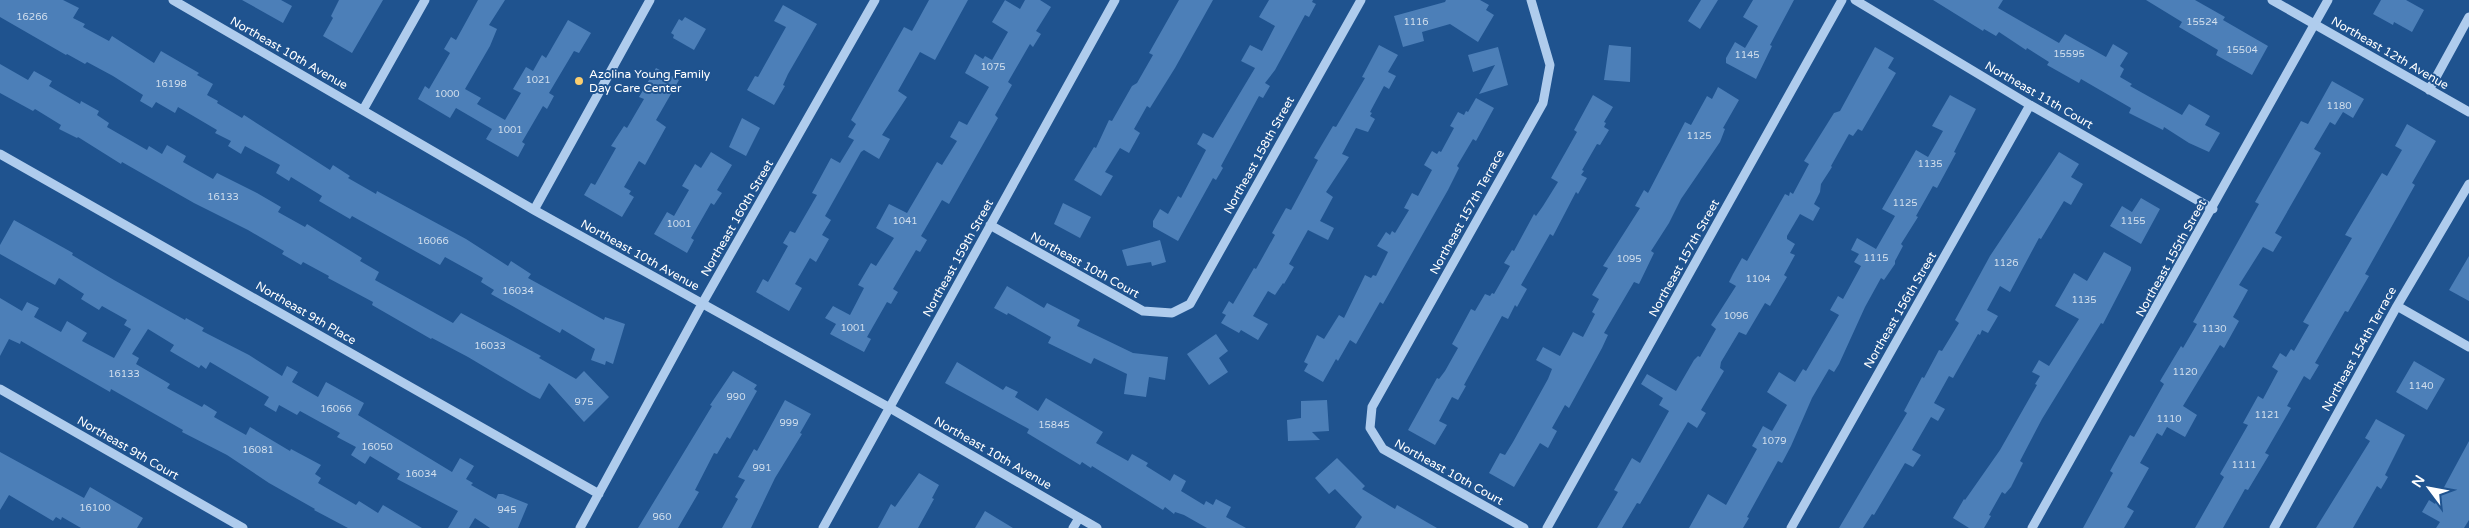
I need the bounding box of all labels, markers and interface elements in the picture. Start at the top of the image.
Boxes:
house number: 16266 [16,11,48,23]
street label: Northeast 10th Avenue [228,14,350,92]
street label: Northeast 12th Avenue [2329,14,2451,92]
house number: 1116 [1403,16,1429,28]
house number: 15524 [2186,16,2218,28]
house number: 15504 [2226,44,2258,56]
house number: 15595 [2053,48,2085,60]
house number: 1145 [1734,49,1760,61]
street label: Northeast 11th Court [1983,58,2096,132]
house number: 1075 [980,61,1006,73]
place label: Azolina Young Family Day Care Center [589,67,711,95]
house number: 1021 [525,74,551,86]
marker: Azolina Young Family Day Care Center [573,75,585,87]
house number: 16198 [155,78,187,90]
house number: 1000 [434,88,460,100]
street label: Northeast 158th Street [1221,93,1297,216]
house number: 1180 [2326,100,2352,112]
house number: 1001 [497,124,523,136]
house number: 1125 [1686,130,1712,142]
street label: Northeast 157th Terrace [1427,147,1507,277]
street label: Northeast 160th Street [698,157,776,279]
house number: 1135 [1917,158,1943,170]
house number: 16133 [207,191,239,203]
street label: Northeast 159th Street [920,196,996,319]
street label: Northeast 157th Street [1646,196,1722,319]
street label: Northeast 155th Street [2133,196,2209,319]
house number: 1125 [1892,197,1918,209]
house number: 1041 [892,215,918,227]
house number: 1155 [2120,215,2146,227]
street label: Northeast 10th Avenue [578,217,702,294]
house number: 1001 [666,218,692,230]
street label: Northeast 10th Court [1028,229,1142,301]
house number: 16066 [417,235,449,247]
street label: Northeast 156th Street [1861,249,1939,371]
house number: 1115 [1863,252,1889,264]
house number: 1095 [1616,253,1642,265]
house number: 1126 [1993,257,2019,269]
house number: 1104 [1745,273,1771,285]
street label: Northeast 9th Place [253,279,359,348]
street label: Northeast 154th Terrace [2319,284,2399,414]
house number: 16034 [502,285,534,297]
house number: 1135 [2071,294,2097,306]
house number: 1096 [1723,310,1749,322]
house number: 1001 [840,322,866,334]
house number: 1130 [2201,323,2227,335]
house number: 16033 [474,340,506,352]
house number: 1120 [2172,366,2198,378]
house number: 16133 [108,368,140,380]
house number: 1140 [2408,380,2434,392]
house number: 990 [727,391,745,403]
house number: 975 [575,396,593,408]
house number: 16066 [320,403,352,415]
house number: 1121 [2254,409,2280,421]
street label: Northeast 9th Court [75,413,182,483]
house number: 1110 [2156,413,2182,425]
street label: Northeast 10th Avenue [932,414,1054,492]
house number: 999 [780,417,798,429]
house number: 15845 [1038,419,1070,431]
house number: 1079 [1761,435,1787,447]
street label: Northeast 10th Court [1392,436,1506,508]
house number: 16050 [361,441,393,453]
house number: 16081 [242,444,274,456]
house number: 1111 [2231,459,2257,471]
house number: 991 [753,462,771,474]
north arrow [2404,463,2454,513]
house number: 16034 [405,468,437,480]
text: N [2408,472,2429,491]
house number: 16100 [79,502,111,514]
house number: 945 [498,504,516,516]
house number: 960 [653,511,671,523]

